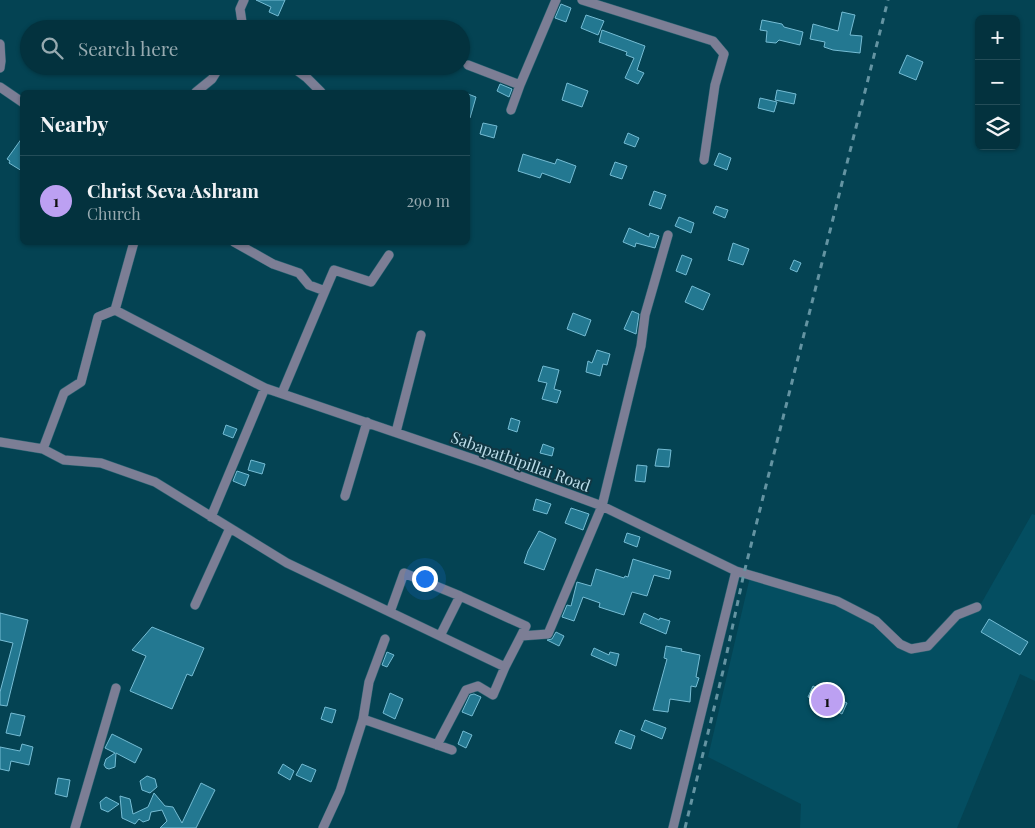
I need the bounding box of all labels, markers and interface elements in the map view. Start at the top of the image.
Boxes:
map controls [975,15,1020,150]
button: + [975,15,1020,60]
search box [20,20,470,75]
icon: search [38,34,66,62]
text: Search here [78,35,178,61]
button: − [975,60,1020,105]
button: layers [975,105,1020,150]
text: Nearby [40,109,109,137]
text: Christ Seva Ashram [87,177,259,203]
text: 1 [53,190,59,211]
text: 290 m [406,190,450,211]
text: Church [87,203,141,224]
street label: Sabapathipillai Road [448,426,594,496]
your location [412,566,438,592]
pin: 1 [811,681,843,719]

